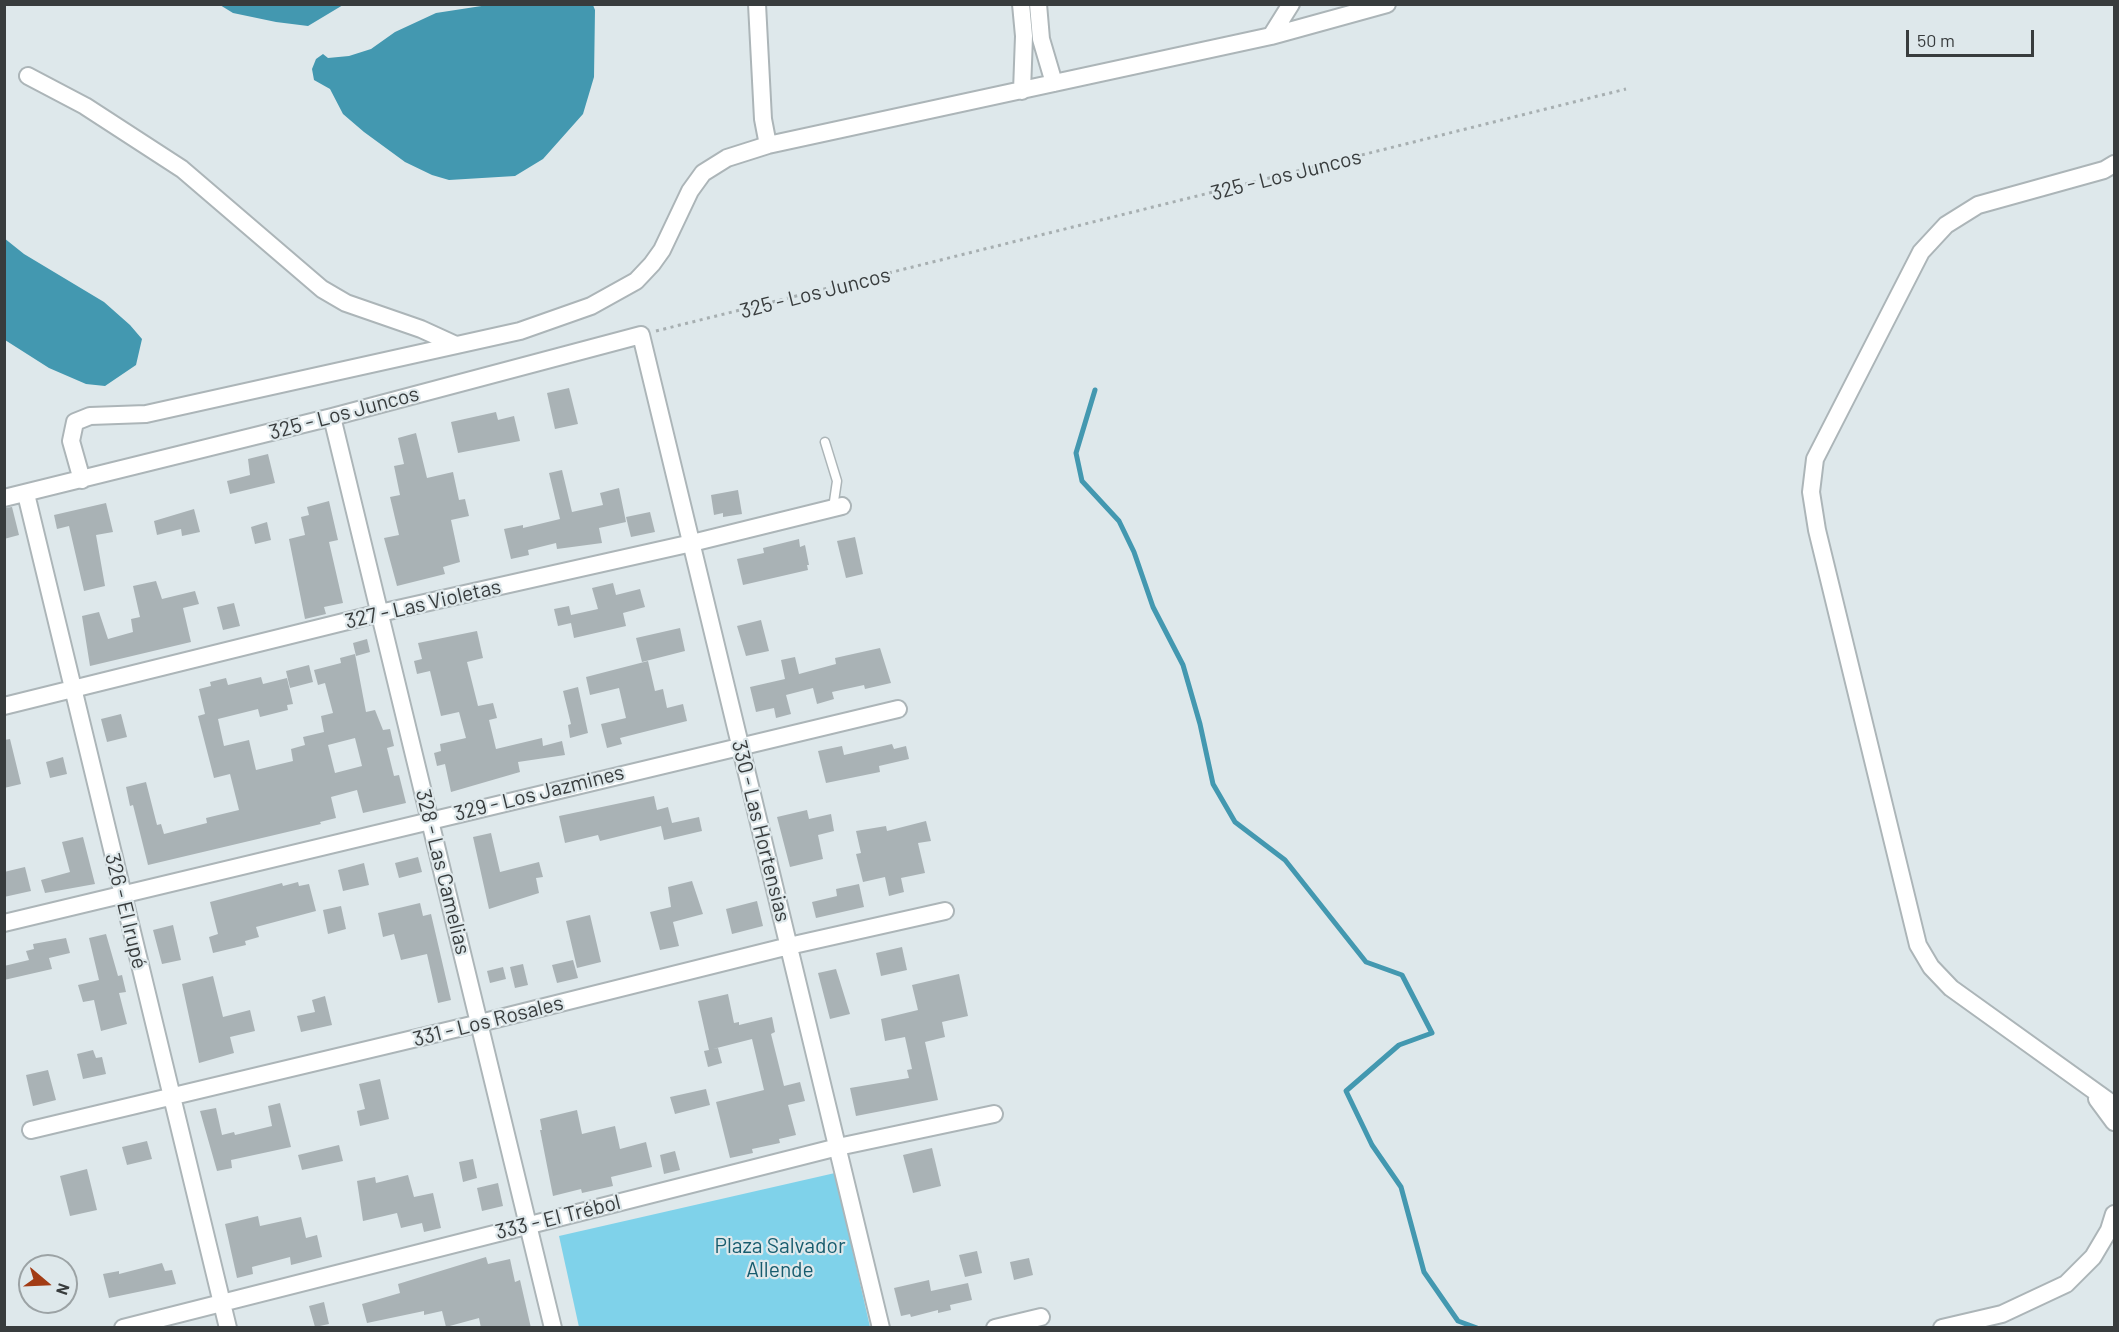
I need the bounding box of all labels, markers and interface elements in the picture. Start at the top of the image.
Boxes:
scale bar [1909,18,2036,56]
text: 50 m [1917,29,1955,51]
street label: 325 - Los Juncos [1208,144,1364,206]
street label: 325 - Los Juncos [737,262,893,324]
street label: 325 - Los Juncos [266,381,422,445]
street label: 327 - Las Violetas [343,574,503,634]
street label: 330 - Las Hortensias [726,738,796,924]
street label: 329 - Los Jazmines [451,760,627,826]
street label: 328 - Las Camelias [410,787,476,957]
street label: 326 - El Irupé [99,851,153,971]
street label: 331 - Los Rosales [410,990,566,1052]
street label: 333 - El Trébol [493,1189,623,1245]
park label: Plaza Salvador Allende [714,1233,846,1283]
north arrow [18,1254,78,1314]
text: N [53,1281,74,1297]

